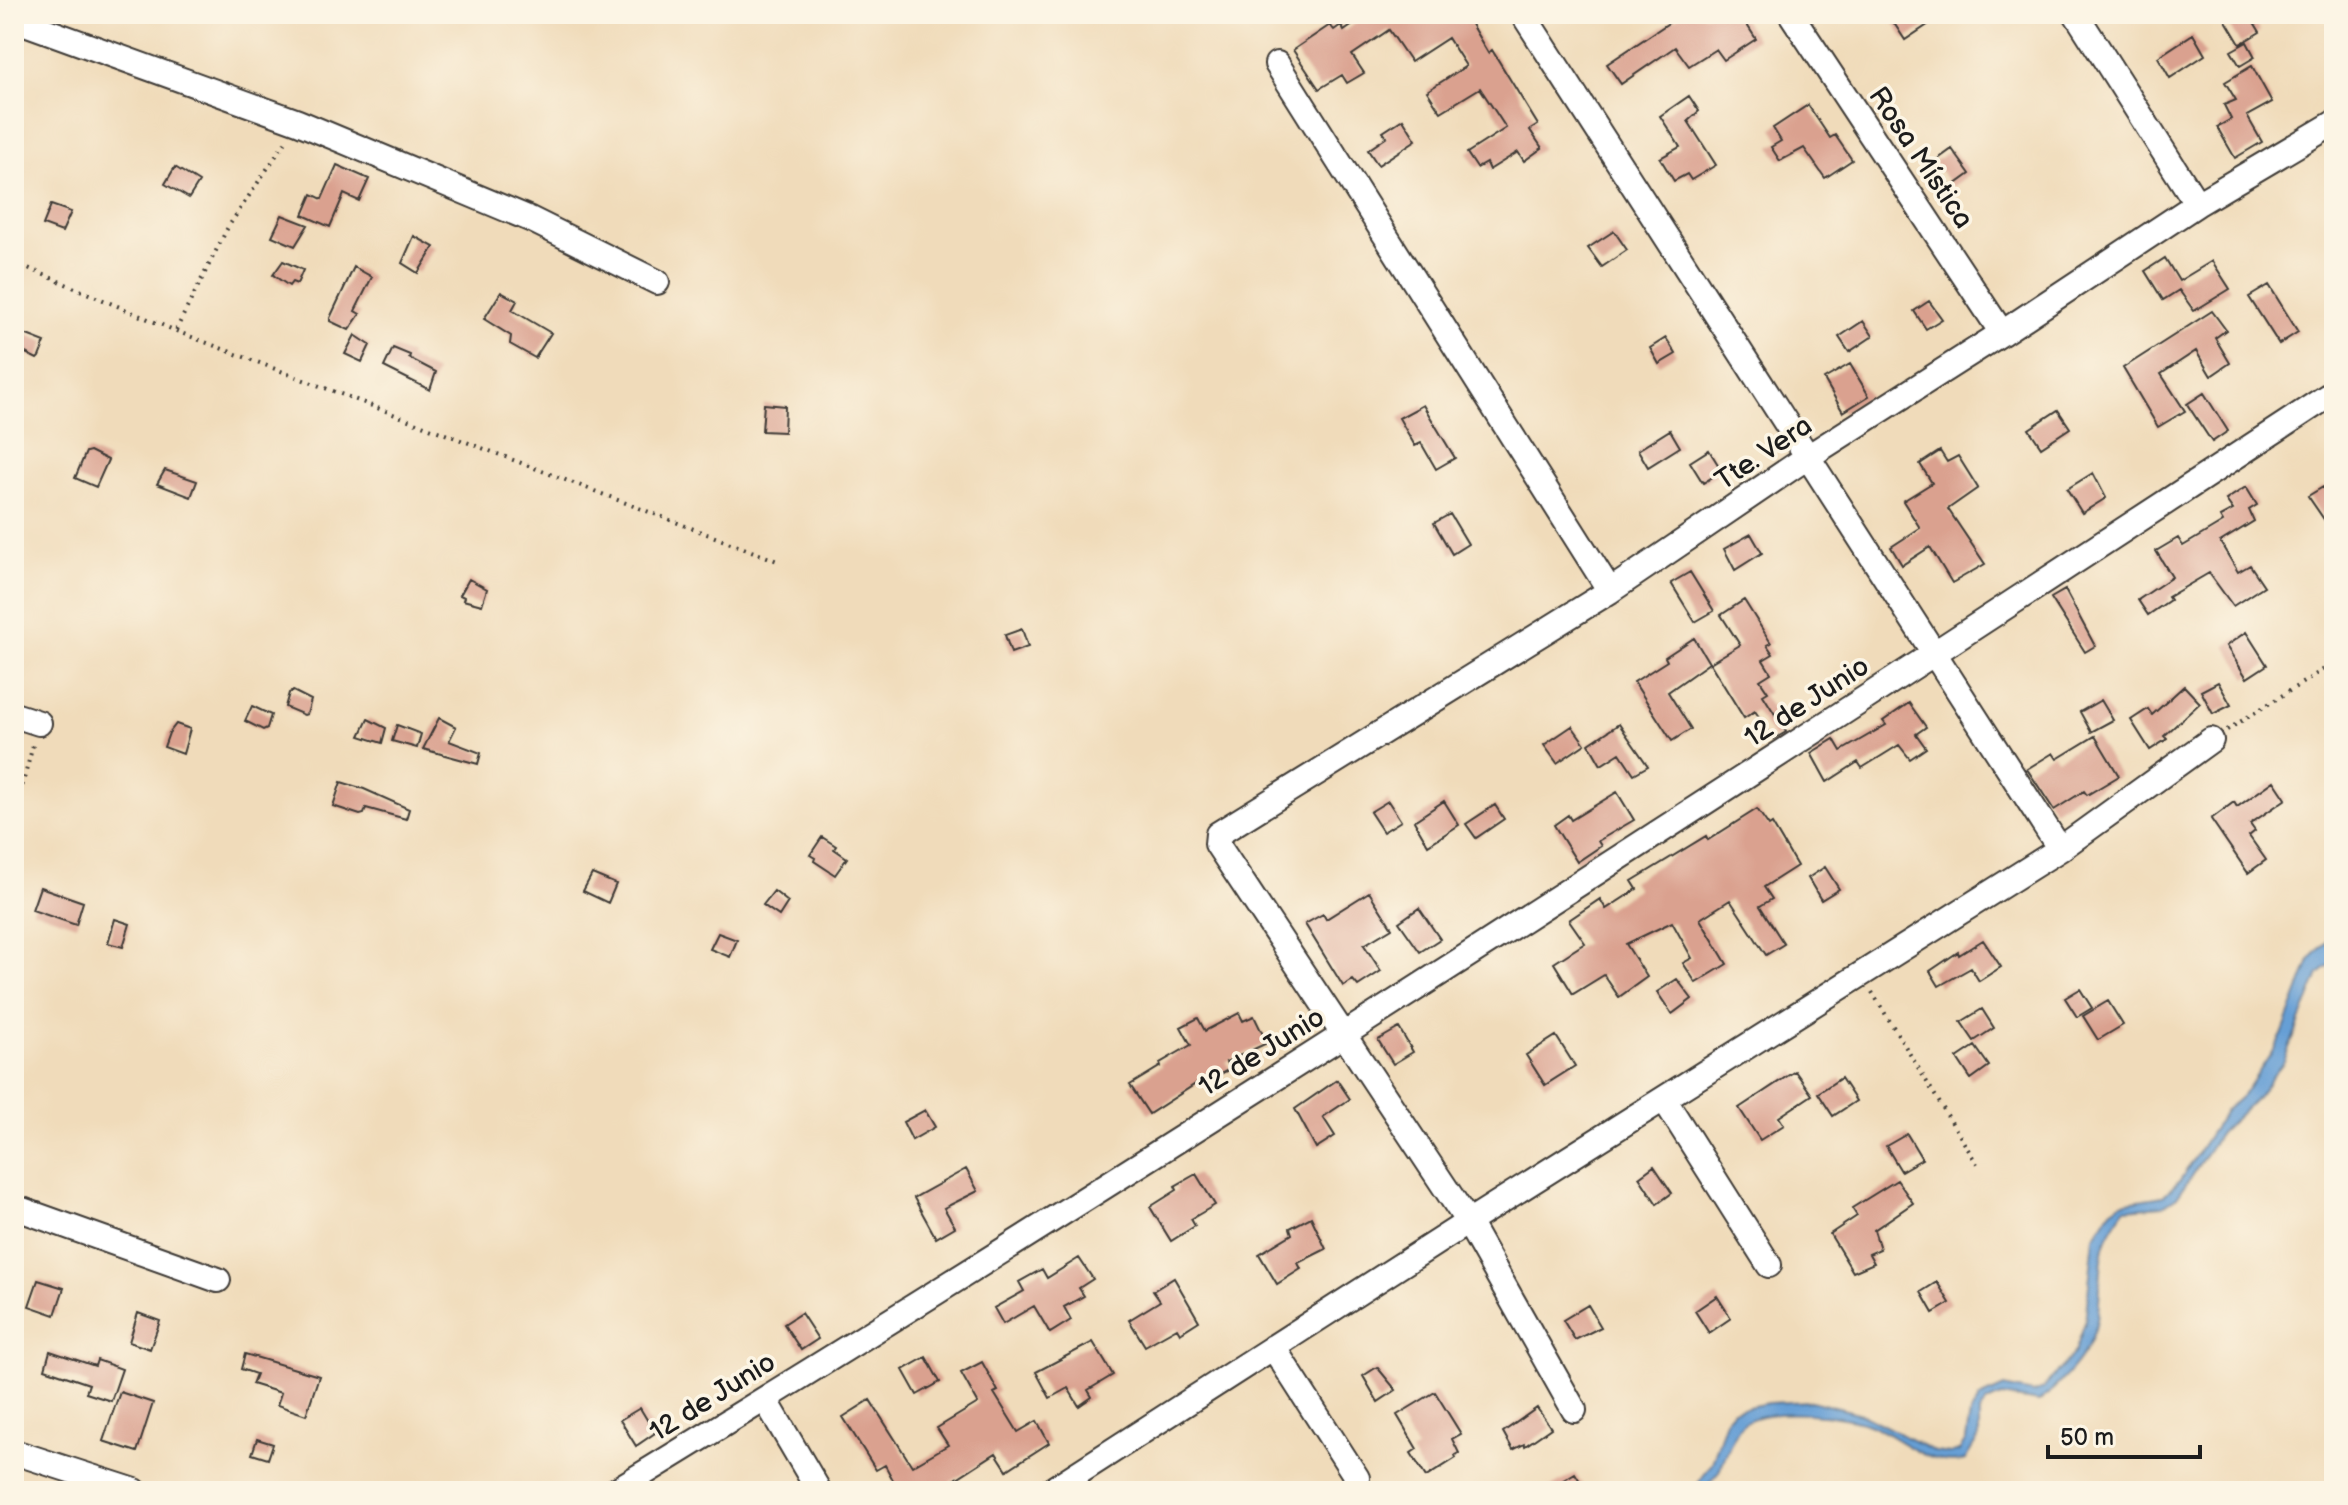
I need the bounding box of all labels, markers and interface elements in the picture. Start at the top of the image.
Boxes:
street label: Rosa Mística [1861,81,1980,235]
street label: Tte. Vera [1709,409,1818,498]
street label: 12 de Junio [1738,650,1875,755]
street label: 12 de Junio [1193,1001,1331,1104]
street label: 12 de Junio [644,1346,782,1449]
scale bar [2048,1409,2200,1459]
text: 50 m [2060,1423,2114,1452]

